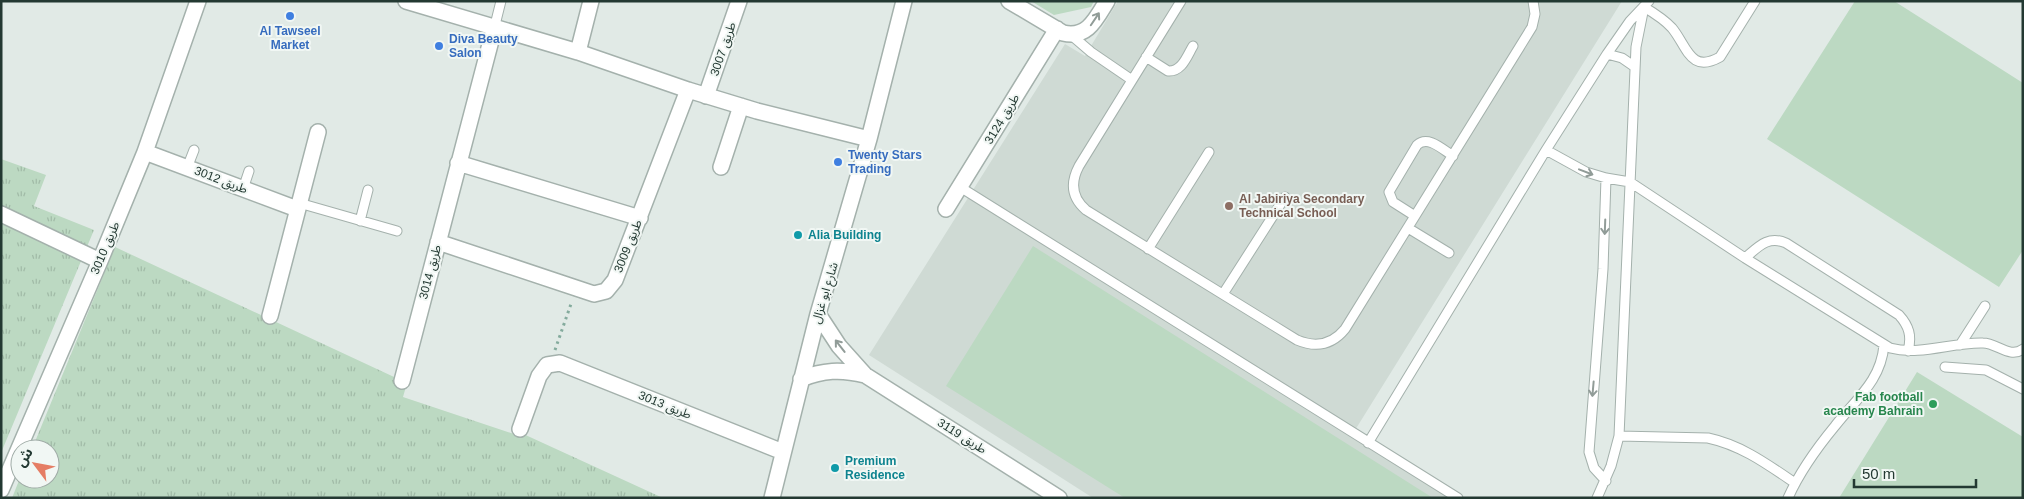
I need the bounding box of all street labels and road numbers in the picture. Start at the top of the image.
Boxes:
street label: طريق 3007 [707,20,740,78]
street label: طريق 3124 [982,91,1023,147]
street label: طريق 3012 [192,163,250,197]
street label: طريق 3009 [611,217,646,275]
street label: طريق 3010 [88,220,123,277]
street label: طريق 3014 [416,243,445,301]
street label: شارع ابو غزال [809,261,843,326]
street label: طريق 3013 [636,388,694,423]
street label: طريق 3119 [934,416,989,457]

